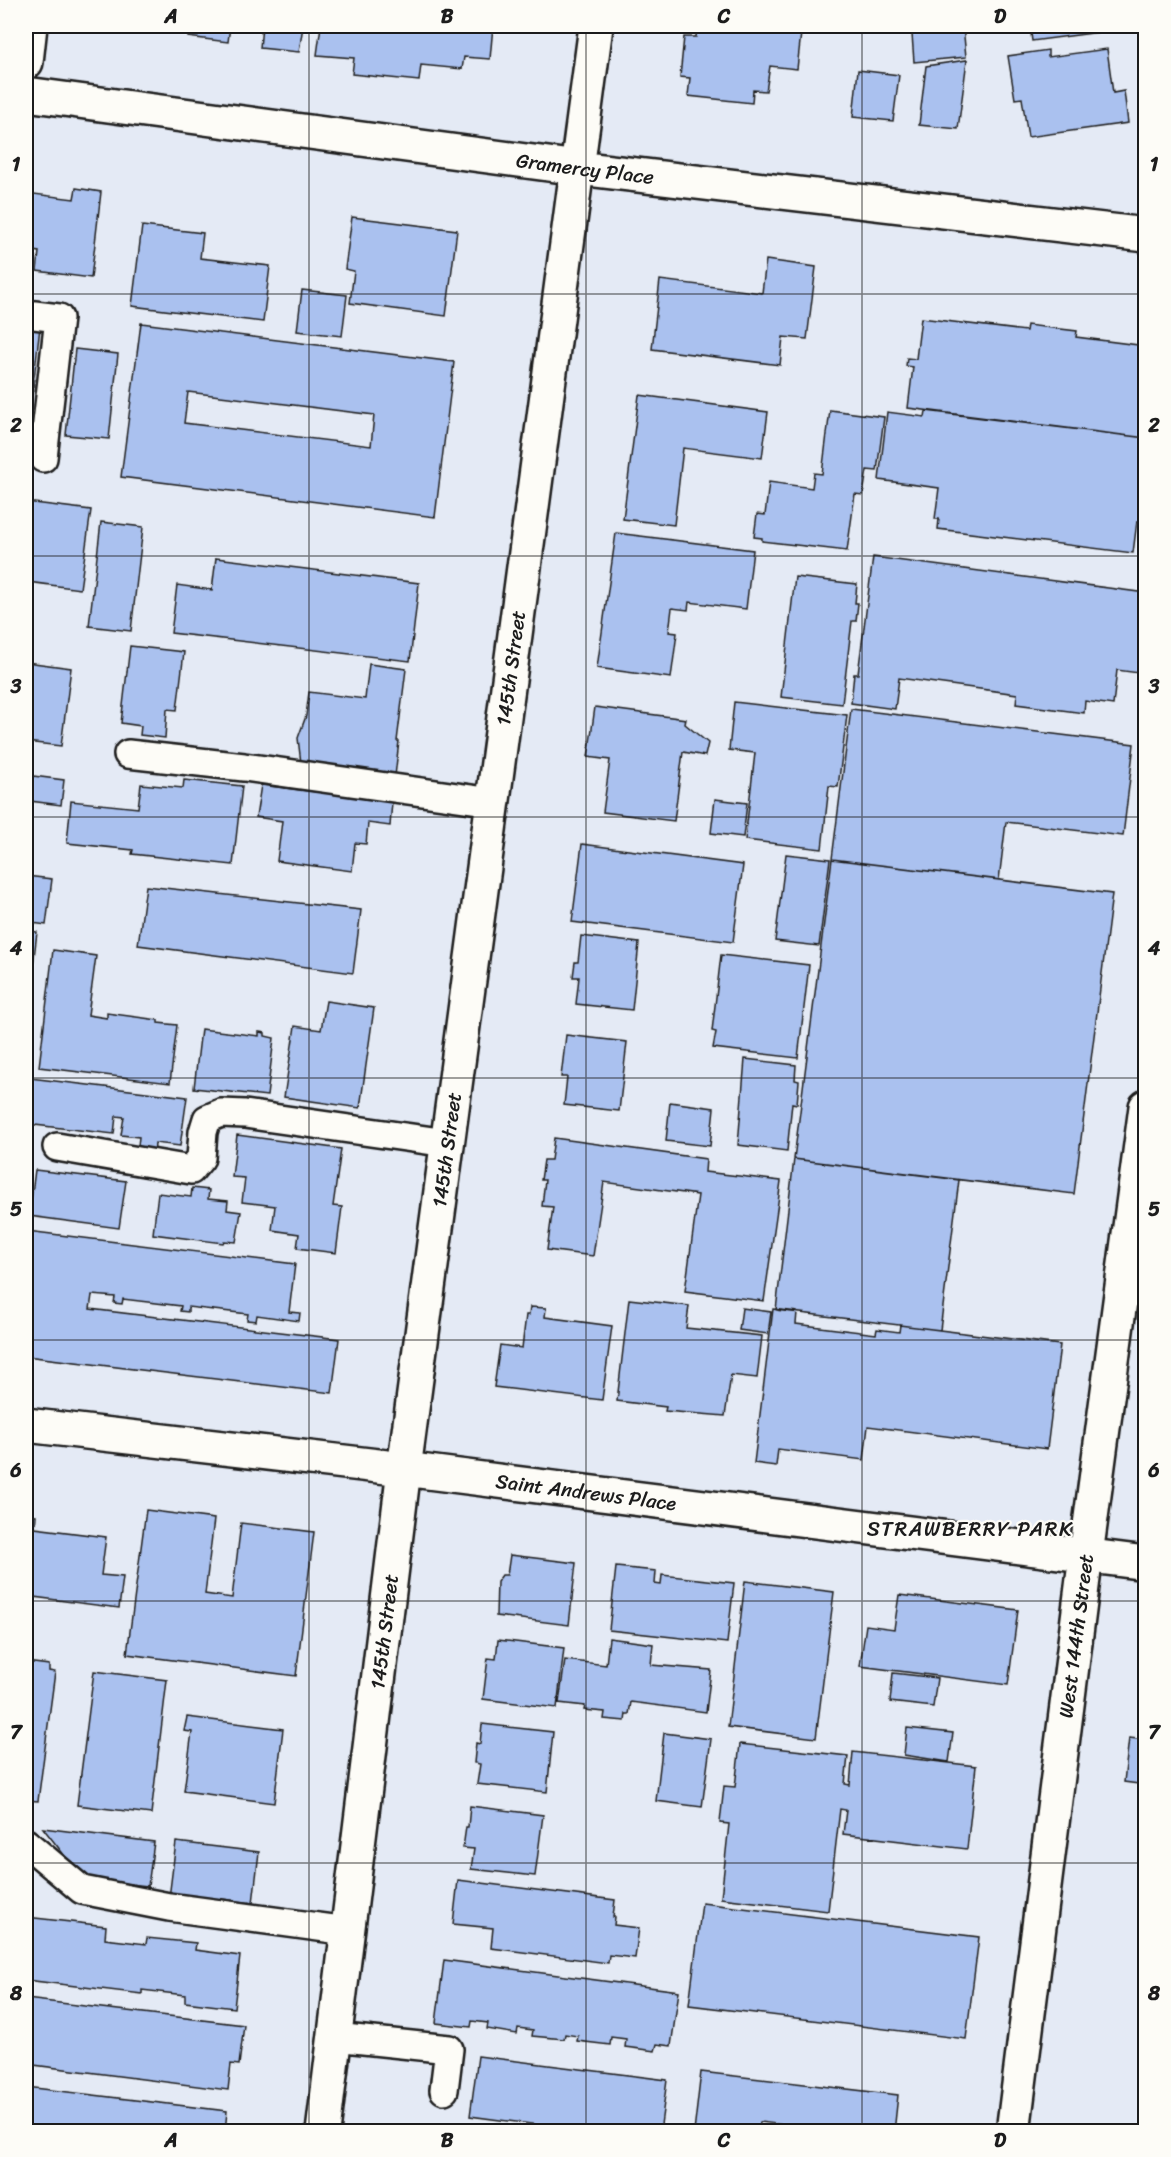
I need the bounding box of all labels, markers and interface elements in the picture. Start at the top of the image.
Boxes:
text: A [163,0,178,34]
text: B [441,0,454,34]
text: C [717,0,731,34]
text: D [994,0,1007,34]
street label: Gramercy Place [514,142,656,194]
text: 1 [12,147,21,182]
text: 1 [1150,147,1159,182]
text: 2 [9,408,22,443]
text: 2 [1147,408,1160,443]
street label: 145th Street [486,608,536,728]
text: 3 [10,669,22,704]
text: 3 [1148,669,1160,704]
text: 4 [9,931,23,966]
text: 4 [1147,931,1161,966]
street label: 145th Street [421,1090,472,1209]
text: 5 [10,1192,22,1227]
text: 5 [1148,1192,1160,1227]
text: 6 [9,1453,22,1488]
text: 6 [1147,1453,1160,1488]
street label: Saint Andrews Place [494,1463,679,1521]
district label: STRAWBERRY PARK [867,1510,1073,1548]
street label: West 144th Street [1048,1552,1104,1720]
street label: 145th Street [360,1572,409,1691]
text: 7 [10,1715,23,1750]
text: 7 [1148,1715,1161,1750]
text: 8 [9,1976,23,2011]
text: 8 [1147,1976,1161,2011]
text: A [163,2123,178,2157]
text: B [441,2123,454,2157]
text: C [717,2123,731,2157]
text: D [994,2123,1007,2157]

